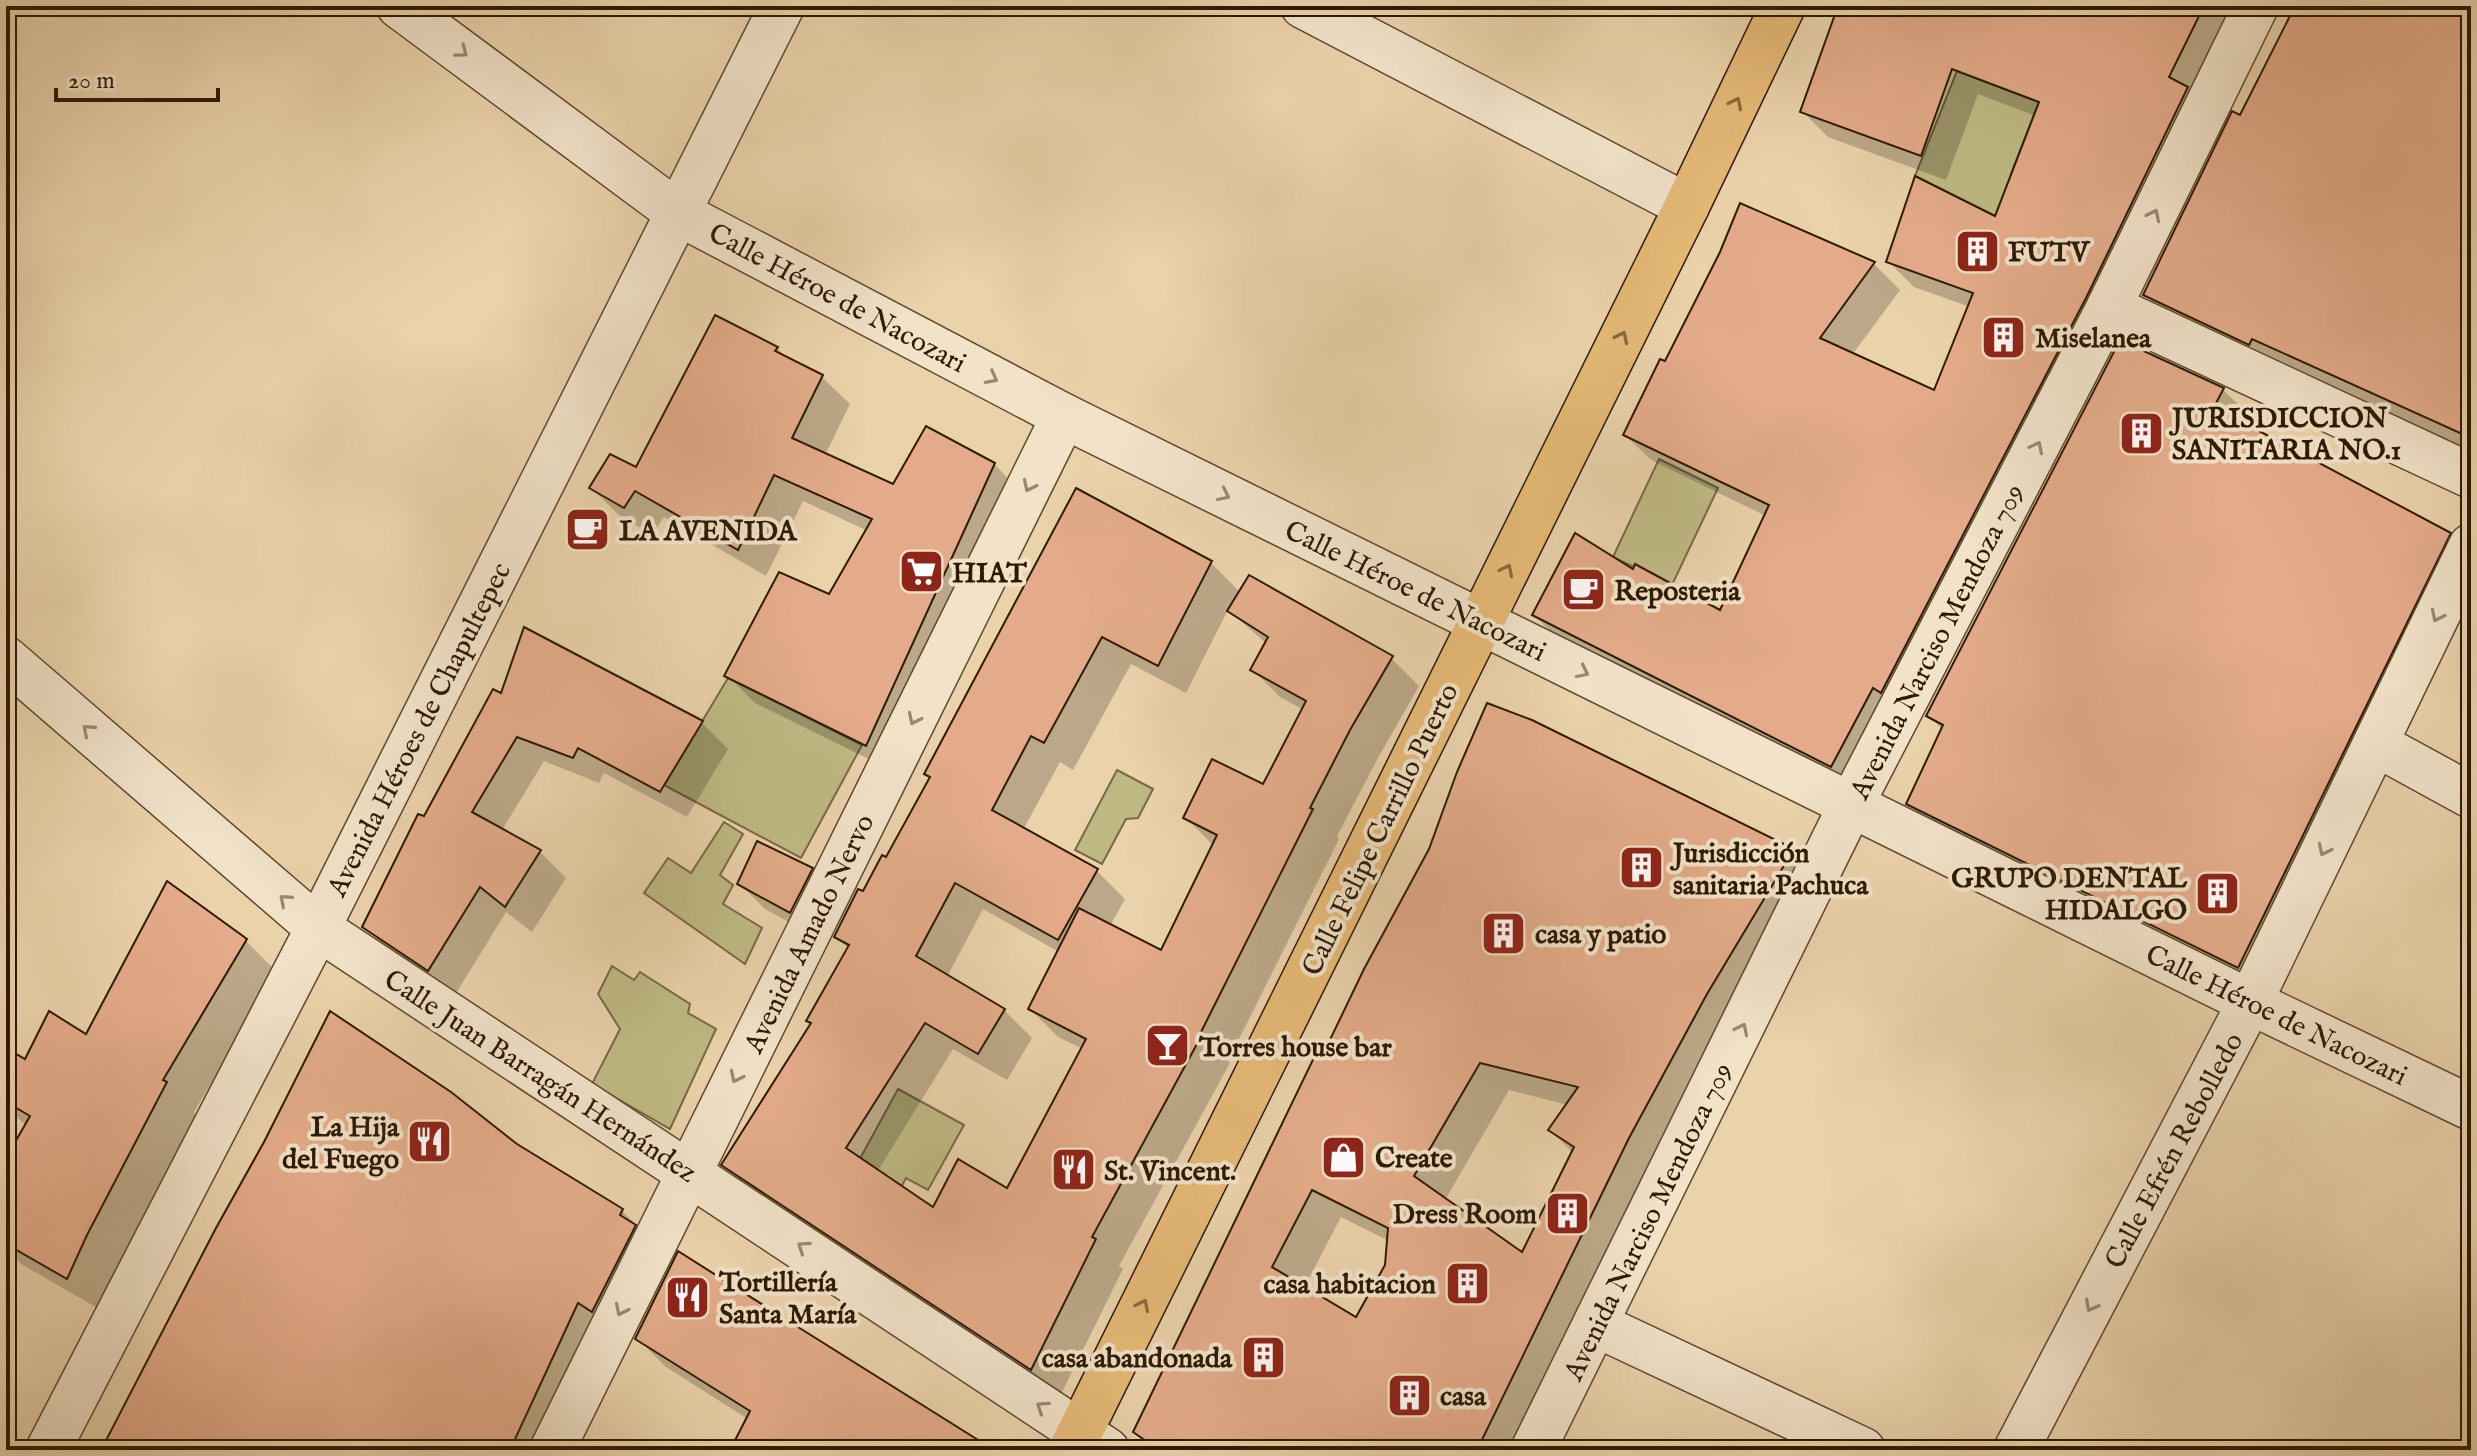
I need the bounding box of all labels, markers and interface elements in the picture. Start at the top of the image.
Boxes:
one-way arrow [453,43,467,57]
scale bar [56,52,218,102]
text: 20 m [68,66,115,97]
one-way arrow [1726,97,1742,112]
one-way arrow [2144,209,2160,224]
street label: Calle Héroe de Nacozari [702,216,972,382]
building icon: FUTV [1953,227,2001,275]
place label: FUTV [2008,236,2091,271]
building icon: Miselanea [1980,313,2028,361]
place label: Miselanea [2035,322,2152,357]
one-way arrow [1612,331,1628,346]
one-way arrow [983,368,998,384]
place label: JURISDICCION SANITARIA NO.1 [2168,402,2401,469]
building icon: JURISDICCION SANITARIA NO.1 [2117,409,2165,457]
one-way arrow [2027,441,2042,456]
one-way arrow [1024,477,1039,492]
street label: Avenida Narciso Mendoza 709 [1843,479,2033,807]
one-way arrow [1216,485,1231,501]
cafe icon: LA AVENIDA [564,506,612,554]
street label: Calle Héroe de Nacozari [1278,514,1551,671]
place label: LA AVENIDA [619,515,798,550]
supermarket icon: HIAT [897,548,945,596]
street label: Avenida Héroes de Chapultepec [320,557,520,904]
place label: HIAT [952,557,1027,592]
one-way arrow [1497,564,1513,579]
cafe icon: Reposteria [1559,566,1607,614]
place label: Reposteria [1614,575,1741,610]
one-way arrow [2431,608,2447,623]
one-way arrow [1574,662,1589,678]
street label: Calle Felipe Carrillo Puerto [1295,678,1467,982]
one-way arrow [908,710,924,725]
one-way arrow [83,725,97,740]
street label: Avenida Amado Nervo [737,809,883,1060]
place label: Jurisdicción sanitaria Pachuca [1669,837,1869,904]
one-way arrow [2318,842,2334,857]
building icon: Jurisdicción sanitaria Pachuca [1618,844,1666,892]
place label: GRUPO DENTAL HIDALGO [1951,862,2188,929]
building icon: GRUPO DENTAL HIDALGO [2194,869,2242,917]
one-way arrow [279,895,294,909]
building icon: casa y patio [1480,909,1528,957]
place label: casa y patio [1535,918,1666,953]
street label: Calle Héroe de Nacozari [2139,938,2412,1095]
street label: Calle Juan Barragán Hernández [377,963,703,1191]
bar icon: Torres house bar [1144,1022,1192,1070]
one-way arrow [1732,1022,1748,1037]
street label: Calle Efrén Rebolledo [2098,1027,2252,1275]
place label: Torres house bar [1198,1031,1392,1066]
street label: Avenida Narciso Mendoza 709 [1556,1057,1742,1388]
one-way arrow [730,1069,746,1084]
place label: La Hija del Fuego [282,1111,400,1178]
restaurant icon: La Hija del Fuego [406,1118,454,1166]
shop icon: Create [1320,1133,1368,1181]
place label: Create [1375,1142,1453,1177]
restaurant icon: St. Vincent. [1049,1146,1097,1194]
place label: St. Vincent. [1104,1155,1236,1190]
building icon: Dress Room [1544,1189,1592,1237]
place label: Dress Room [1393,1198,1537,1233]
one-way arrow [797,1242,811,1257]
building icon: casa habitacion [1443,1259,1491,1307]
place label: Tortillería Santa María [718,1266,857,1333]
place label: casa habitacion [1264,1268,1436,1303]
restaurant icon: Tortillería Santa María [664,1273,712,1321]
one-way arrow [1133,1298,1148,1313]
one-way arrow [2086,1298,2101,1313]
one-way arrow [615,1302,631,1317]
building icon: casa abandonada [1239,1333,1287,1381]
place label: casa abandonada [1042,1342,1233,1377]
building icon: casa [1385,1371,1433,1419]
place label: casa [1440,1380,1487,1415]
one-way arrow [1037,1402,1051,1417]

